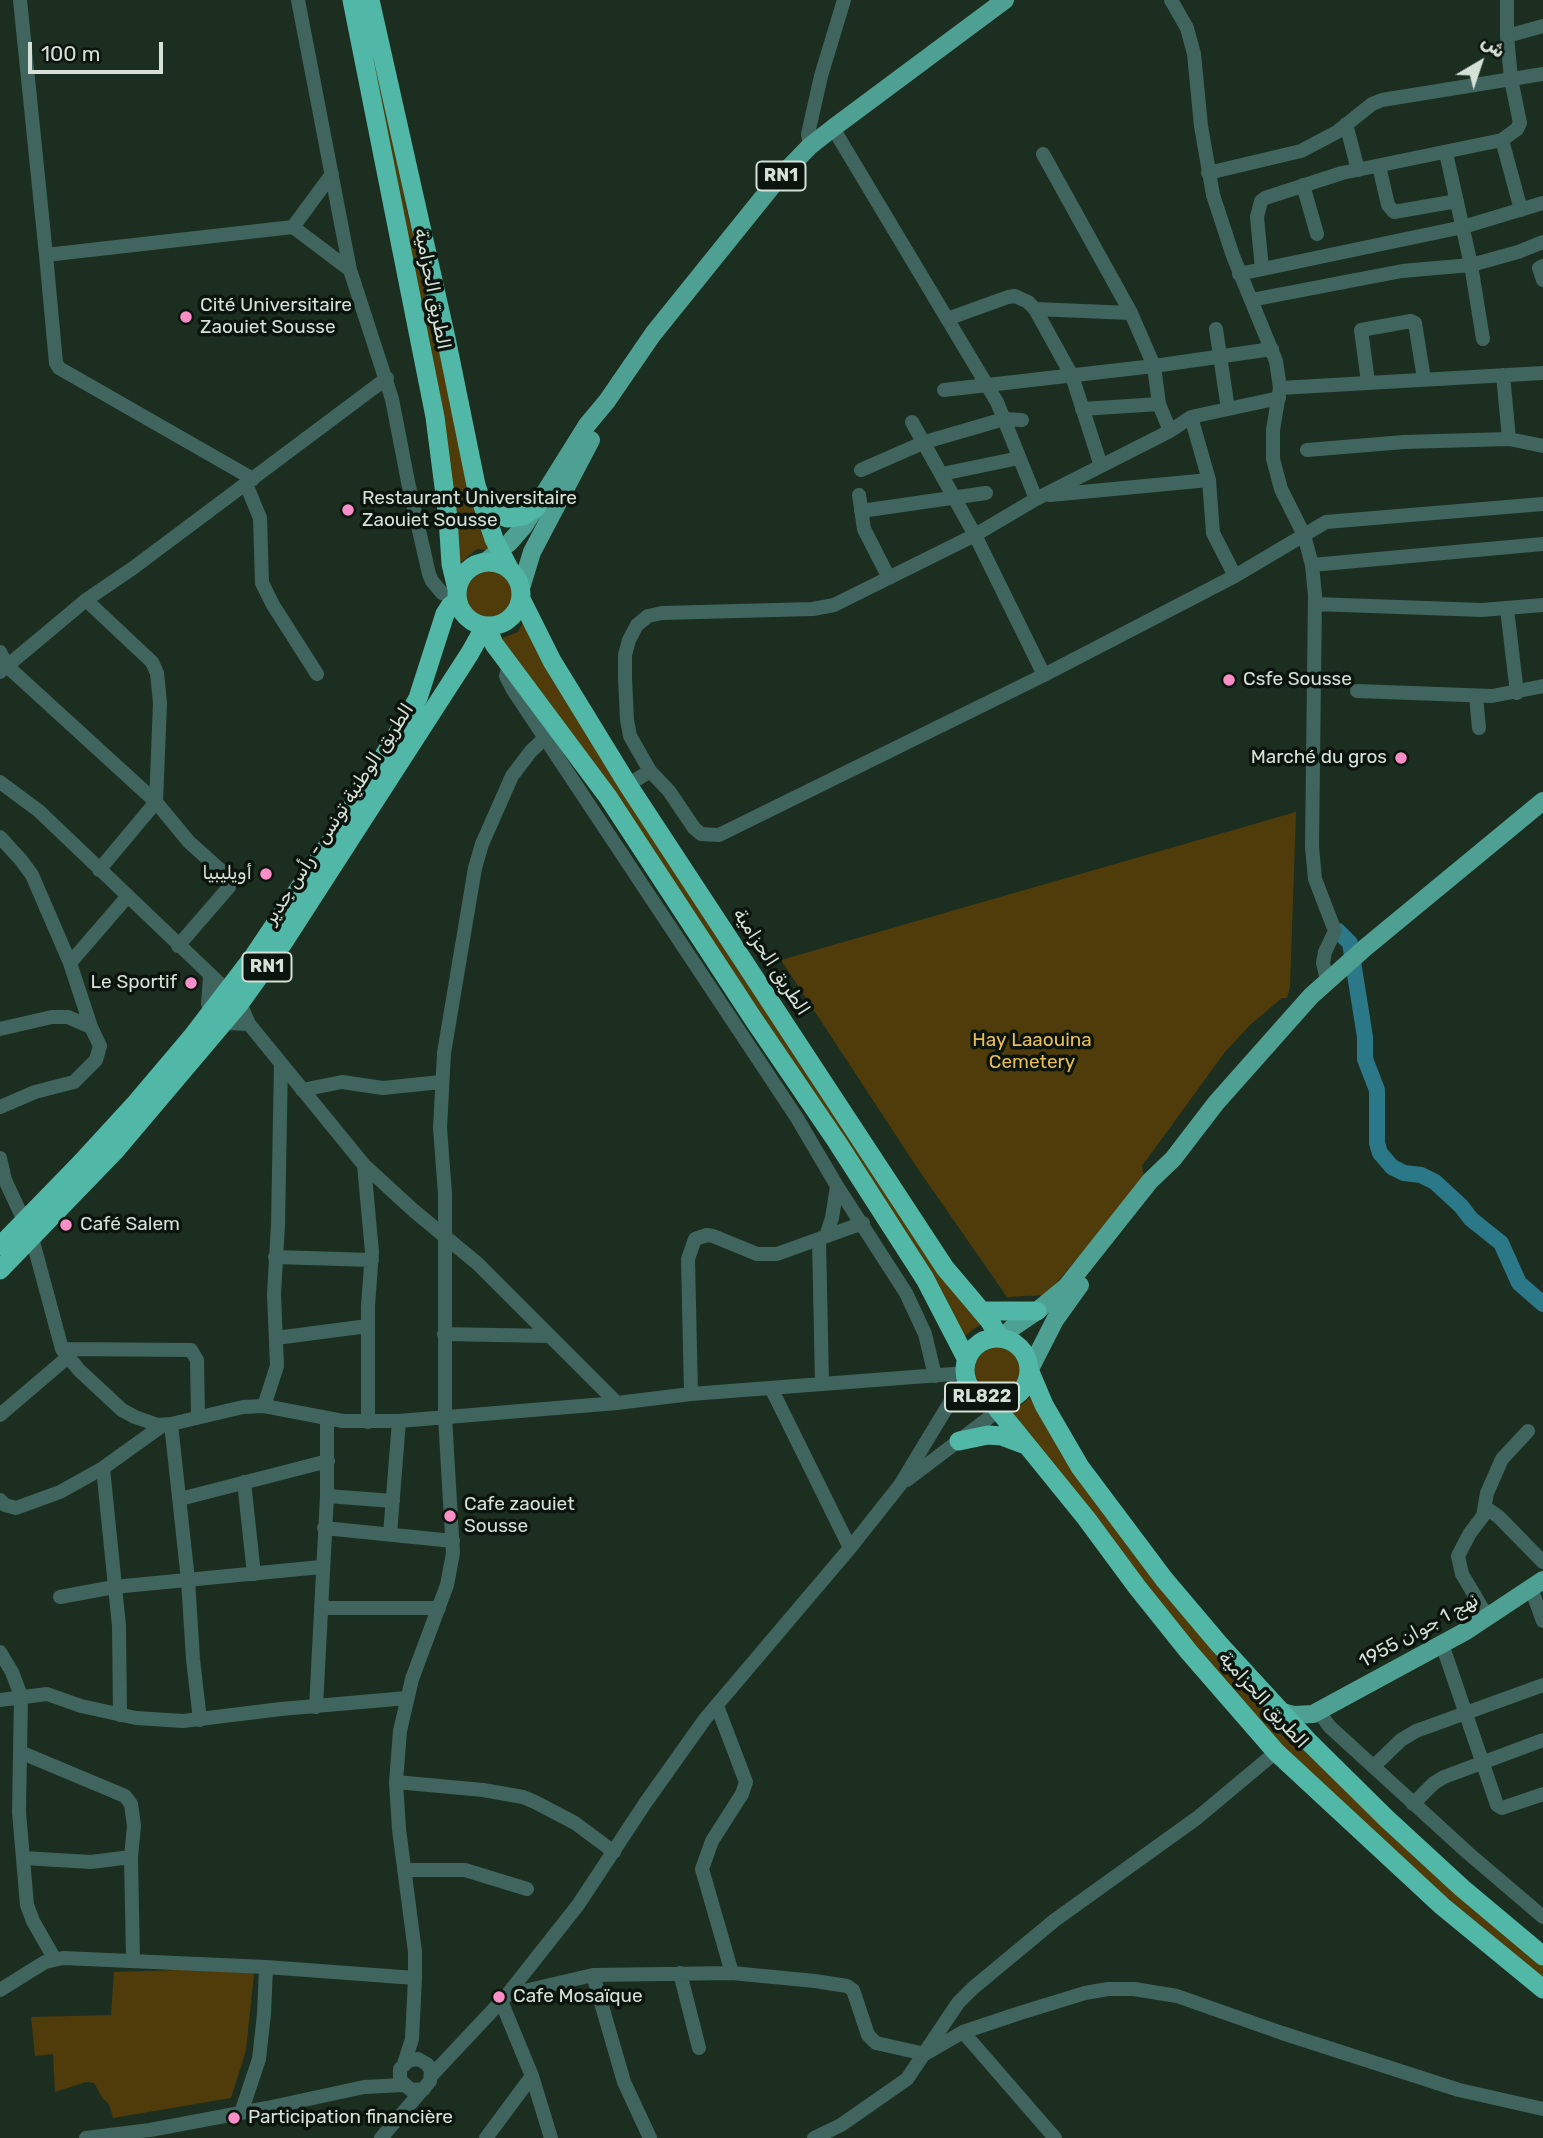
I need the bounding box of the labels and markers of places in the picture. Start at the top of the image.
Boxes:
place label: Cité Universitaire Zaouiet Sousse [200,295,352,339]
marker: Cité Universitaire Zaouiet Sousse [178,309,194,325]
place label: Restaurant Universitaire Zaouiet Sousse [362,488,577,532]
marker: Restaurant Universitaire Zaouiet Sousse [340,502,356,518]
place label: Csfe Sousse [1243,669,1352,691]
marker: Csfe Sousse [1221,672,1237,688]
place label: Marché du gros [1251,747,1387,769]
marker: Marché du gros [1393,750,1409,766]
place label: أويليبيا [202,863,252,885]
marker: أويليبيا [258,866,274,882]
place label: Le Sportif [91,972,177,994]
marker: Le Sportif [183,975,199,991]
place label: Café Salem [80,1214,180,1236]
marker: Café Salem [58,1217,74,1233]
place label: Cafe zaouiet Sousse [464,1494,575,1538]
marker: Cafe zaouiet Sousse [442,1508,458,1524]
place label: Cafe Mosaïque [513,1986,643,2008]
marker: Cafe Mosaïque [491,1989,507,2005]
place label: Participation financière [248,2107,453,2129]
marker: Participation financière [226,2110,242,2126]

